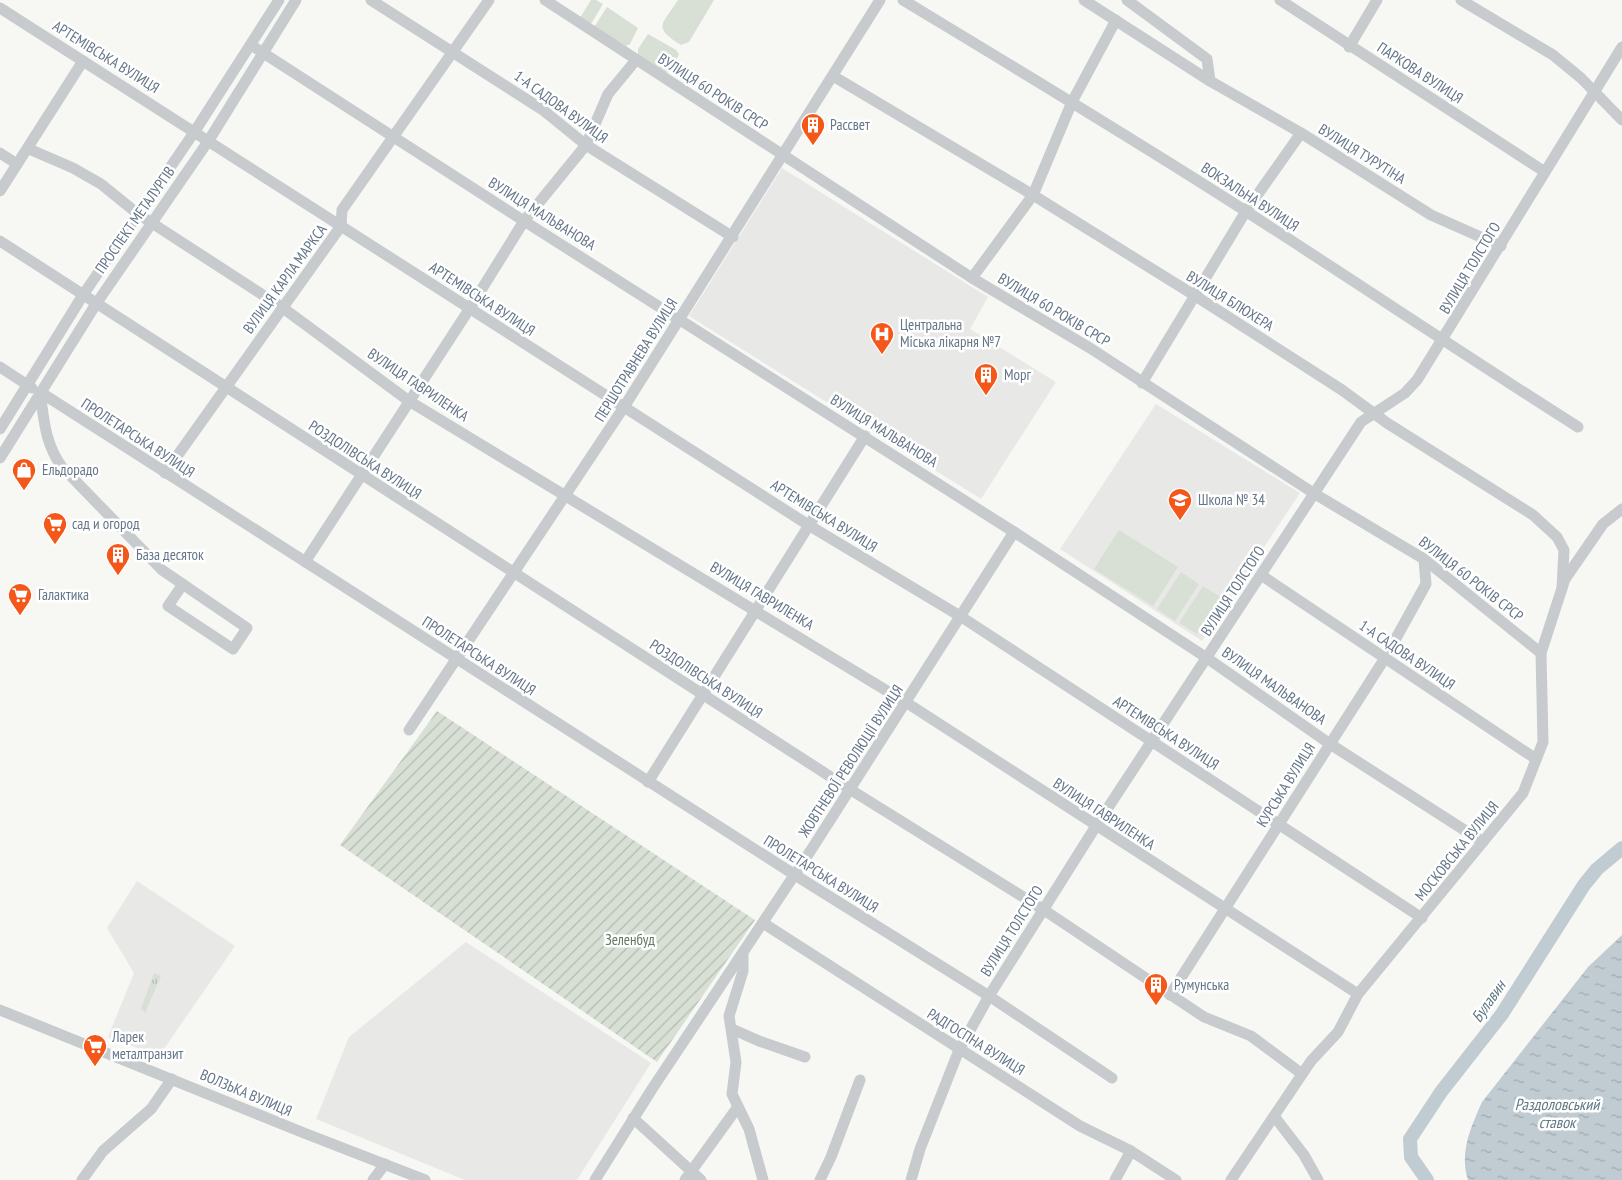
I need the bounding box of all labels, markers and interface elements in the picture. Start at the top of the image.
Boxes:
street label: АРТЕМІВСЬКА ВУЛИЦЯ [49,16,163,97]
street label: ПАРКОВА ВУЛИЦЯ [1374,38,1467,107]
street label: ВУЛИЦЯ 60 РОКІВ СРСР [655,49,772,134]
street label: 1-А САДОВА ВУЛИЦЯ [511,66,612,147]
building icon: Рассвет [800,112,826,146]
place label: Рассвет [830,115,870,134]
street label: ВУЛИЦЯ ТУРУТІНА [1315,119,1410,188]
street label: ВОКЗАЛЬНА ВУЛИЦЯ [1198,158,1303,235]
street label: ПРОСПЕКТ МЕТАЛУРГІВ [91,163,179,277]
street label: ВУЛИЦЯ МАЛЬВАНОВА [485,173,600,255]
street label: ВУЛИЦЯ ТОЛСТОГО [1435,219,1504,317]
street label: ВУЛИЦЯ КАРЛА МАРКСА [239,220,331,337]
street label: АРТЕМІВСЬКА ВУЛИЦЯ [426,257,539,340]
street label: ВУЛИЦЯ БЛЮХЕРА [1183,266,1278,335]
street label: ВУЛИЦЯ 60 РОКІВ СРСР [995,269,1114,351]
street label: ПЕРШОТРАВНЕВА ВУЛИЦЯ [590,295,681,425]
place label: Центральна Міська лікарня №7 [900,315,1001,351]
hospital icon: Центральна Міська лікарня №7 [869,321,895,355]
street label: ВУЛИЦЯ ГАВРИЛЕНКА [364,344,473,426]
building icon: Морг [973,362,999,396]
place label: Морг [1004,365,1032,384]
street label: ВУЛИЦЯ МАЛЬВАНОВА [827,390,942,472]
street label: ПРОЛЕТАРСЬКА ВУЛИЦЯ [78,394,199,481]
street label: РОЗДОЛІВСЬКА ВУЛИЦЯ [305,416,425,503]
shop icon: Ельдорадо [11,457,37,491]
place label: Ельдорадо [42,460,99,479]
street label: АРТЕМІВСЬКА ВУЛИЦЯ [767,475,881,556]
school or university icon: Школа № 34 [1167,487,1193,521]
place label: Школа № 34 [1198,490,1265,509]
supermarket icon: сад и огород [42,511,68,545]
place label: сад и огород [72,514,140,533]
street label: ВУЛИЦЯ 60 РОКІВ СРСР [1415,532,1528,625]
building icon: База десяток [105,542,131,576]
street label: ВУЛИЦЯ ТОЛСТОГО [1196,542,1269,639]
place label: База десяток [136,545,204,564]
street label: ВУЛИЦЯ ГАВРИЛЕНКА [707,557,818,635]
supermarket icon: Галактика [7,582,33,616]
place label: Галактика [38,585,89,604]
street label: ПРОЛЕТАРСЬКА ВУЛИЦЯ [419,612,540,699]
street label: 1-А САДОВА ВУЛИЦЯ [1356,616,1459,694]
street label: РОЗДОЛІВСЬКА ВУЛИЦЯ [646,635,766,722]
street label: ВУЛИЦЯ МАЛЬВАНОВА [1218,642,1331,729]
street label: ЖОВТНЕВОЇ РЕВОЛЮЦІЇ ВУЛИЦЯ [794,681,907,841]
street label: АРТЕМІВСЬКА ВУЛИЦЯ [1110,691,1223,774]
street label: КУРСЬКА ВУЛИЦЯ [1252,739,1319,830]
street label: ВУЛИЦЯ ГАВРИЛЕНКА [1050,774,1160,854]
street label: МОСКОВСЬКА ВУЛИЦЯ [1411,797,1503,904]
street label: ПРОЛЕТАРСЬКА ВУЛИЦЯ [760,831,882,916]
street label: ВУЛИЦЯ ТОЛСТОГО [976,882,1047,980]
park label: Зеленбуд [605,930,655,949]
building icon: Румунська [1143,972,1169,1006]
place label: Румунська [1174,975,1229,994]
water label: Булавин [1467,975,1511,1026]
street label: РАДГОСПНА ВУЛИЦЯ [924,1004,1029,1079]
place label: Ларек металтранзит [111,1027,184,1063]
supermarket icon: Ларек металтранзит [82,1033,108,1067]
street label: ВОЛЗЬКА ВУЛИЦЯ [197,1065,295,1120]
water label: Раздоловський ставок [1515,1094,1601,1132]

